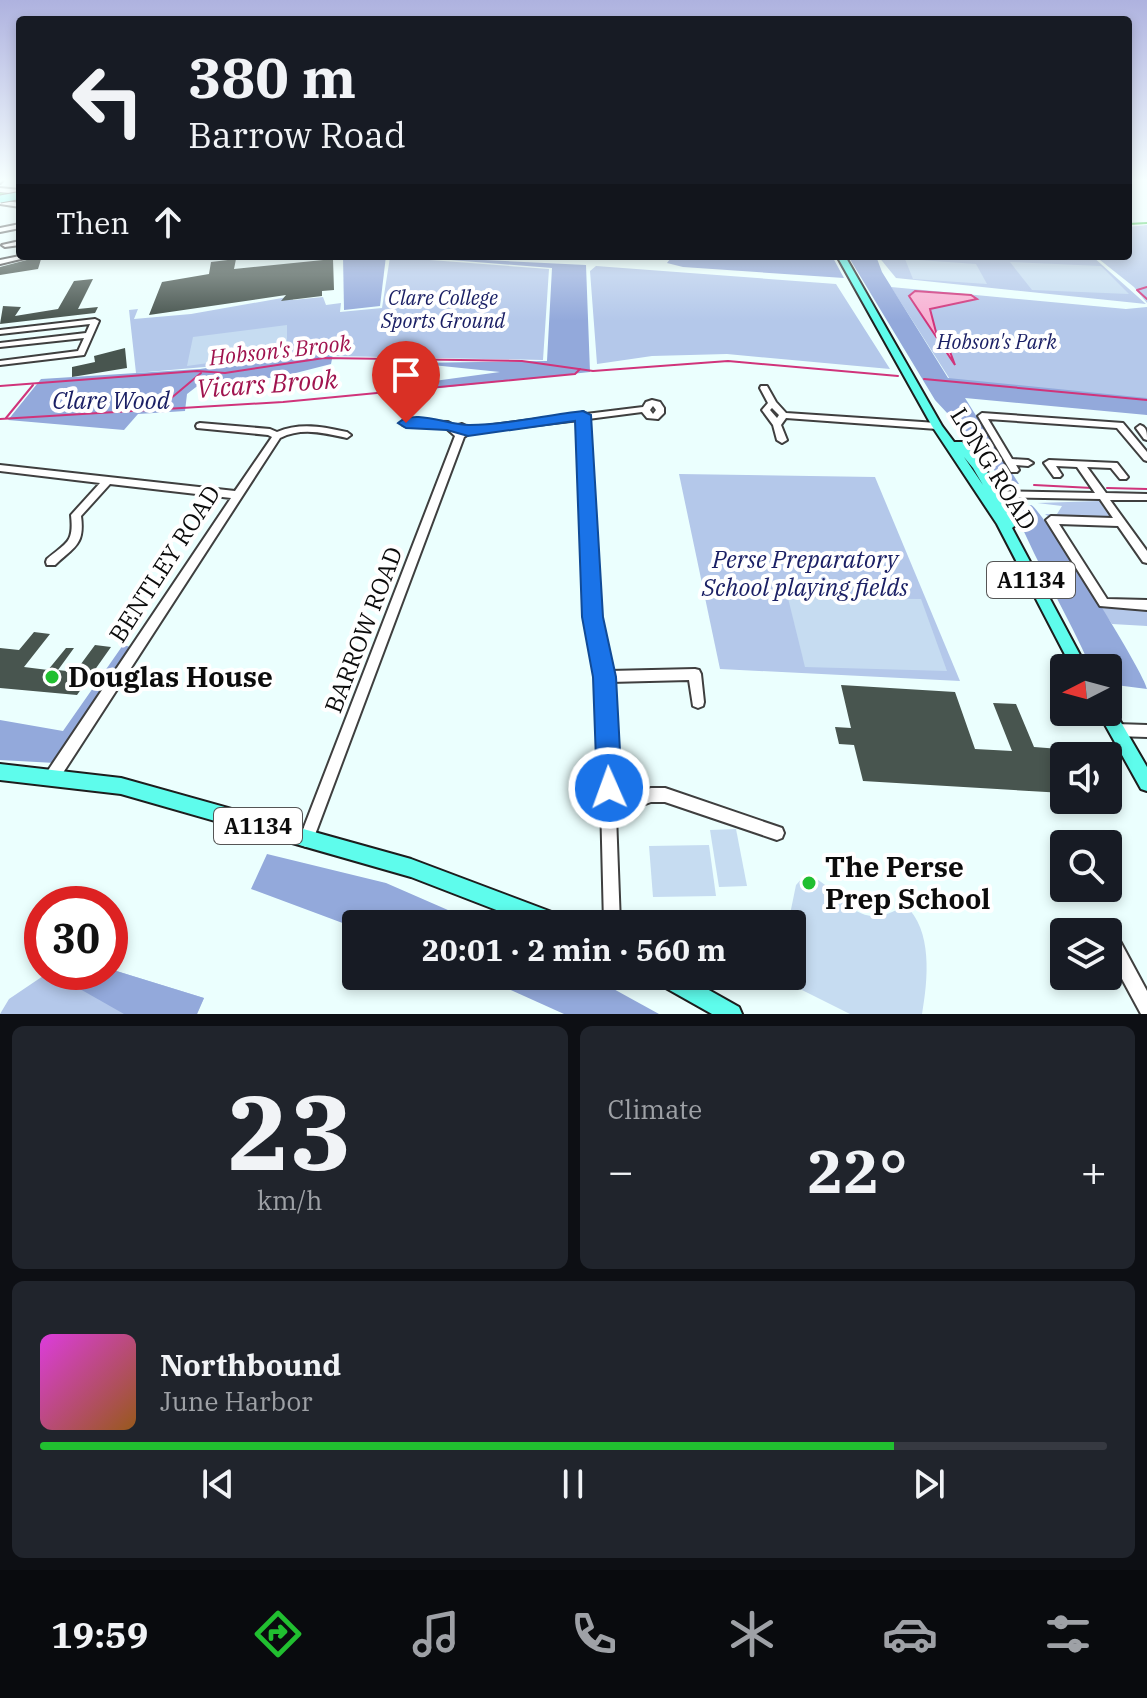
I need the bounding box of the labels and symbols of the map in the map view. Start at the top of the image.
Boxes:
park label: Clare College Sports Ground [380,284,506,334]
water label: Hobson's Brook [207,328,353,371]
park label: Hobson's Park [936,328,1057,355]
pin [372,341,440,423]
water label: Vicars Brook [195,361,339,405]
park label: Clare Wood [52,384,171,416]
street label: LONG ROAD [944,401,1044,536]
street label: BENTLEY ROAD [101,479,227,648]
street label: BARROW ROAD [317,542,409,717]
park label: Perse Preparatory School playing fields [701,543,908,603]
road number: A1134 [987,562,1075,598]
north arrow [1050,654,1122,726]
place label: Douglas House [68,658,273,695]
marker: Douglas House [43,668,61,686]
position arrow [567,746,651,830]
road number: A1134 [214,808,302,844]
place label: The Perse Prep School [825,848,990,917]
marker: The Perse Prep School [800,874,818,892]
speed limit sign: 30 [24,886,128,990]

